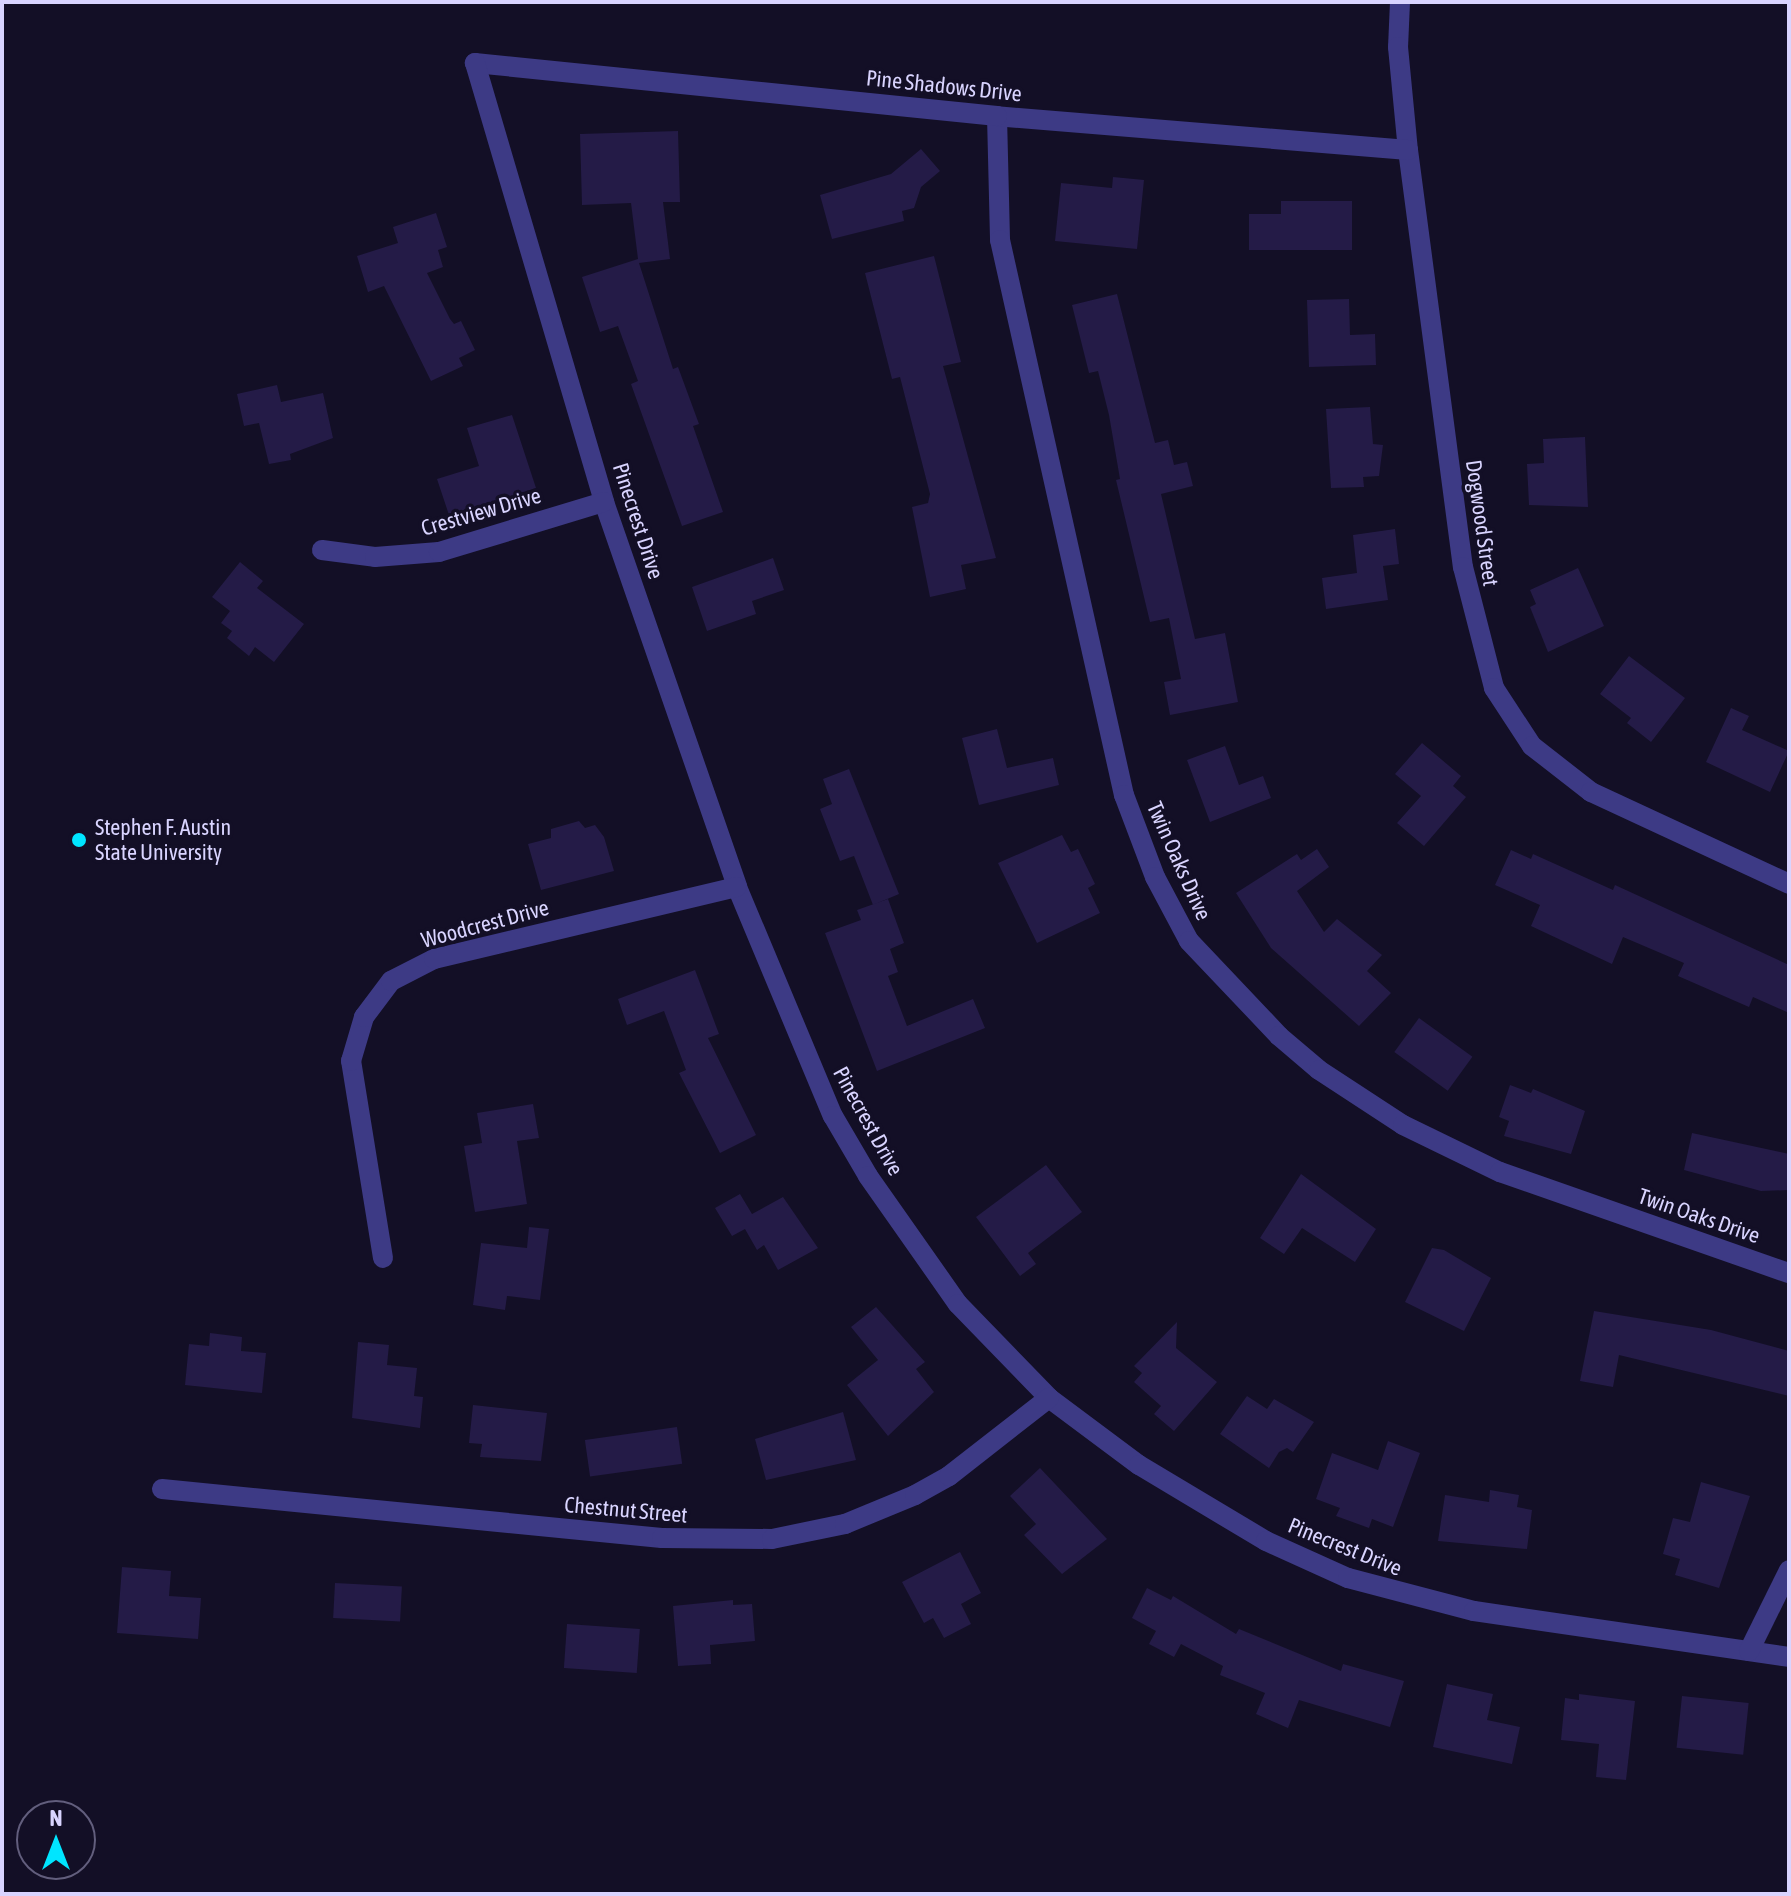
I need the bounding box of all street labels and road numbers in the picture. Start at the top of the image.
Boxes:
street label: Pine Shadows Drive [865,65,1023,107]
street label: Dogwood Street [1460,458,1504,588]
street label: Pinecrest Drive [607,460,669,582]
street label: Crestview Drive [418,482,544,542]
street label: Twin Oaks Drive [1141,798,1217,924]
street label: Woodcrest Drive [418,894,552,954]
street label: Pinecrest Drive [827,1062,909,1180]
street label: Twin Oaks Drive [1635,1183,1763,1249]
street label: Chestnut Street [563,1491,689,1529]
street label: Pinecrest Drive [1284,1512,1406,1582]

